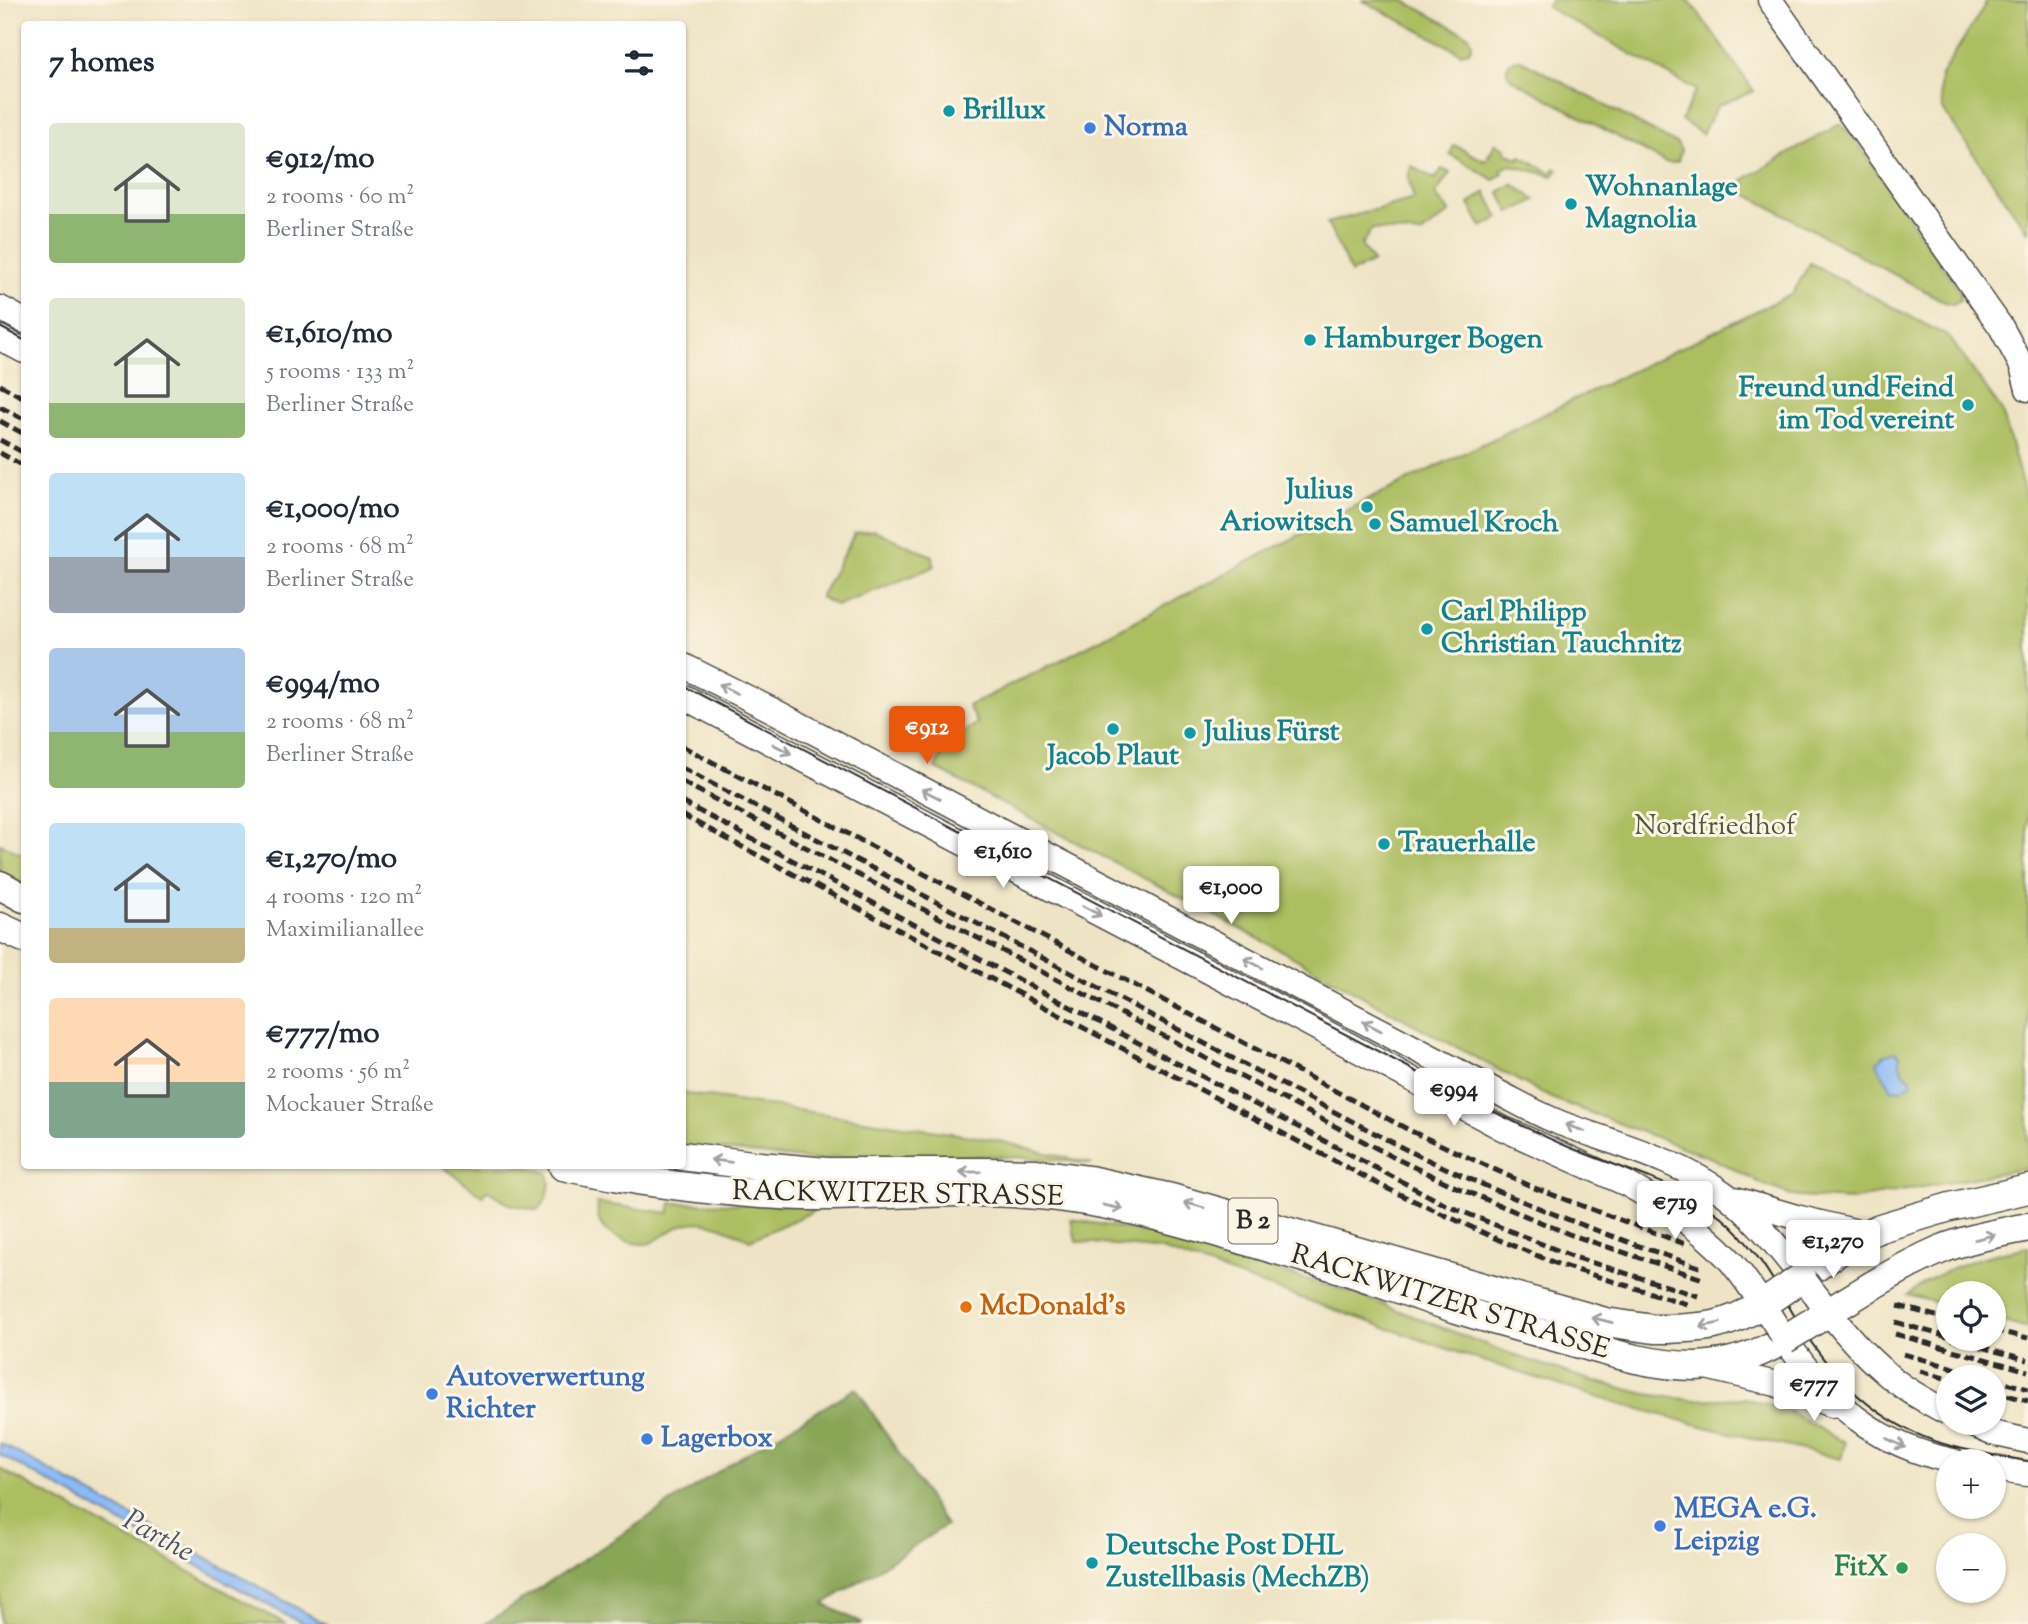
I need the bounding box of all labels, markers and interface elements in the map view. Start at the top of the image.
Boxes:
text: 7 homes [49,42,154,85]
icon: filters [620,44,658,82]
place label: Brillux [963,91,1047,131]
marker: Brillux [941,103,957,119]
place label: Norma [1104,108,1188,148]
marker: Norma [1082,120,1098,136]
text: €912/mo [266,138,375,181]
icon: home [105,151,189,235]
place label: Wohnanlage Magnolia [1585,168,1738,240]
text: 2 rooms · 60 m² [266,181,414,214]
marker: Wohnanlage Magnolia [1563,196,1579,212]
text: Berliner Straße [266,214,414,247]
text: €1,610/mo [266,313,393,356]
place label: Hamburger Bogen [1324,320,1543,360]
icon: home [105,326,189,410]
marker: Hamburger Bogen [1302,332,1318,348]
text: 5 rooms · 133 m² [266,356,414,389]
place label: Freund und Feind im Tod vereint [1739,369,1954,441]
text: Berliner Straße [266,389,414,422]
marker: Freund und Feind im Tod vereint [1960,397,1976,413]
place label: Julius Ariowitsch [1220,471,1354,543]
text: €1,000/mo [266,488,400,531]
marker: Julius Ariowitsch [1359,499,1375,515]
icon: home [105,501,189,585]
place label: Samuel Kroch [1389,504,1559,544]
marker: Samuel Kroch [1367,516,1383,532]
text: 2 rooms · 68 m² [266,531,414,564]
text: Berliner Straße [266,564,414,597]
place label: Carl Philipp Christian Tauchnitz [1441,593,1682,665]
marker: Carl Philipp Christian Tauchnitz [1419,621,1435,637]
text: €994/mo [266,663,380,706]
icon: home [105,676,189,760]
one-way arrow [718,681,739,695]
text: 2 rooms · 68 m² [266,706,414,739]
pin: €912 [886,706,968,766]
text: €912 [905,712,949,745]
place label: Julius Fürst [1202,713,1340,753]
marker: Jacob Plaut [1105,721,1121,737]
marker: Julius Fürst [1182,725,1198,741]
place label: Jacob Plaut [1045,737,1179,777]
text: Berliner Straße [266,739,414,772]
one-way arrow [771,742,792,756]
one-way arrow [921,786,942,800]
park label: Nordfriedhof [1634,807,1797,847]
place label: Trauerhalle [1398,824,1536,864]
pin: €1,610 [946,830,1060,890]
text: €1,610 [974,836,1032,869]
marker: Trauerhalle [1376,836,1392,852]
text: €1,270/mo [266,838,397,881]
icon: home [105,851,189,935]
pin: €1,000 [1174,866,1288,926]
text: €1,000 [1199,872,1263,905]
text: 4 rooms · 120 m² [266,881,422,914]
one-way arrow [1081,905,1102,919]
text: Maximilianallee [266,914,424,947]
one-way arrow [1243,956,1264,970]
text: €777/mo [266,1013,380,1056]
one-way arrow [1362,1019,1383,1032]
icon: home [105,1026,189,1110]
text: 2 rooms · 56 m² [266,1056,410,1089]
pin: €994 [1413,1068,1495,1128]
text: €994 [1430,1074,1478,1107]
text: Mockauer Straße [266,1089,434,1122]
one-way arrow [1564,1121,1586,1133]
one-way arrow [710,1155,733,1168]
one-way arrow [959,1165,982,1179]
street label: RACKWITZER STRASSE [732,1172,1064,1218]
pin: €719 [1634,1182,1716,1241]
text: €719 [1653,1187,1697,1220]
one-way arrow [1184,1198,1206,1211]
road number: B 2 [1228,1198,1278,1244]
one-way arrow [1101,1201,1124,1215]
pin: €1,270 [1776,1220,1890,1280]
text: €1,270 [1802,1226,1864,1259]
one-way arrow [1973,1230,1996,1243]
street label: RACKWITZER STRASSE [1286,1235,1614,1371]
map controls [1936,1281,2006,1603]
button: locate [1936,1281,2006,1351]
place label: McDonald's [980,1287,1126,1327]
marker: McDonald's [958,1299,974,1315]
one-way arrow [1591,1313,1614,1326]
one-way arrow [1699,1318,1722,1332]
place label: Autoverwertung Richter [446,1358,645,1430]
pin: €777 [1773,1364,1855,1423]
button: layers [1936,1365,2006,1435]
text: €777 [1790,1369,1838,1402]
marker: Autoverwertung Richter [424,1386,440,1402]
place label: Lagerbox [661,1419,774,1459]
marker: Lagerbox [639,1431,655,1447]
one-way arrow [1885,1436,1906,1450]
button: + [1936,1449,2006,1519]
place label: MEGA e.G. Leipzig [1674,1490,1817,1562]
water label: Parthe [114,1500,202,1574]
marker: MEGA e.G. Leipzig [1652,1518,1668,1534]
place label: Deutsche Post DHL Zustellbasis (MechZB) [1106,1527,1370,1599]
button: − [1936,1533,2006,1603]
place label: FitX [1834,1548,1888,1588]
marker: Deutsche Post DHL Zustellbasis (MechZB) [1084,1555,1100,1571]
marker: FitX [1894,1560,1910,1576]

